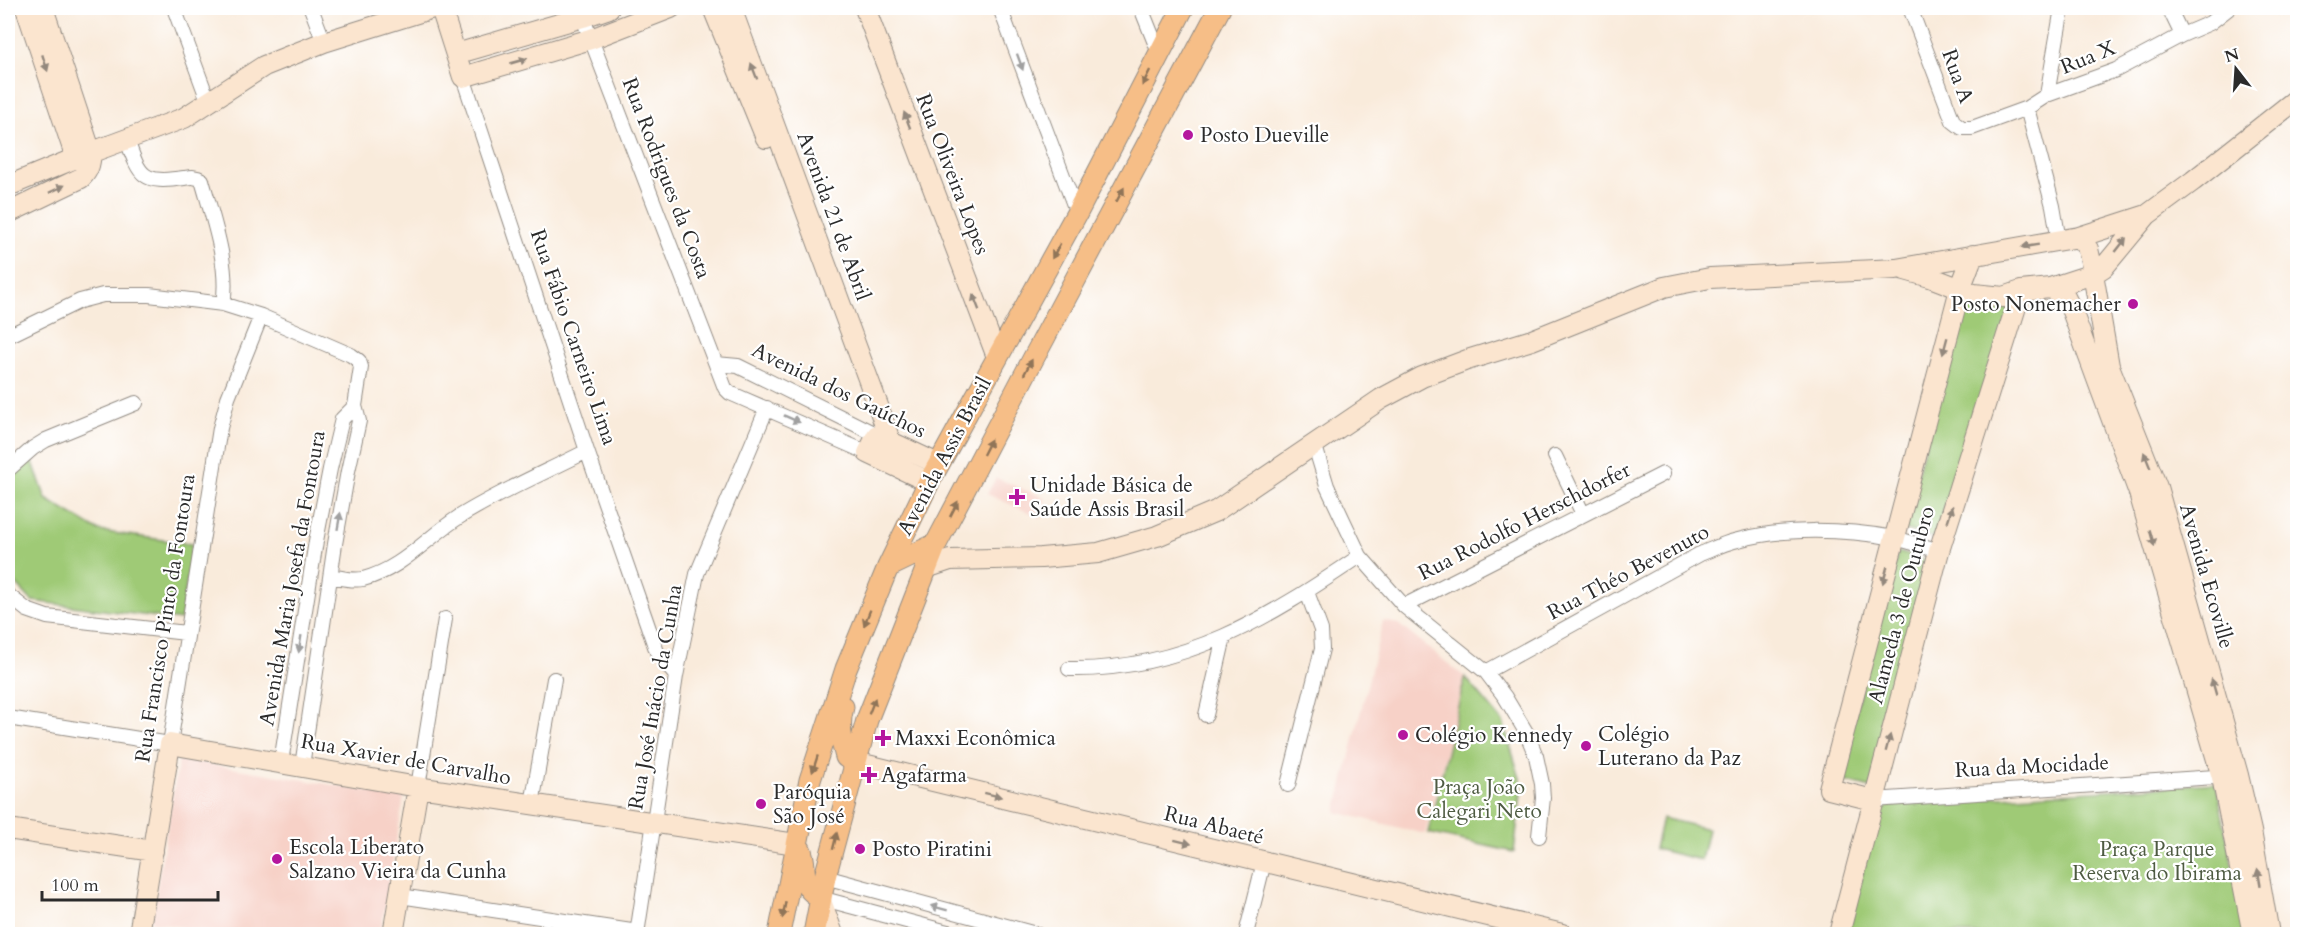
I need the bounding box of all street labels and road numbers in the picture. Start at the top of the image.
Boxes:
street label: Rua X [2056,33,2121,82]
street label: Rua A [1934,45,1981,107]
street label: Rua Rodrigues da Costa [615,74,718,283]
street label: Rua Oliveira Lopes [908,89,997,259]
street label: Avenida 21 de Abril [790,128,878,305]
street label: Rua Fábio Carneiro Lima [523,225,624,449]
street label: Avenida dos Gaúchos [747,336,931,445]
street label: Avenida Assis Brasil [890,372,998,541]
street label: Avenida Maria Josefa da Fontoura [252,428,333,728]
street label: Rua Rodolfo Herschdorfer [1413,455,1636,588]
street label: Rua Francisco Pinto da Fontoura [128,472,203,764]
street label: Avenida Ecoville [2172,500,2241,652]
street label: Alameda 3 de Outubro [1861,503,1942,707]
street label: Rua Théo Bevenuto [1542,517,1714,627]
street label: Rua José Inácio da Cunha [621,582,690,812]
street label: Rua Xavier de Carvalho [299,727,513,792]
street label: Rua da Mocidade [1954,748,2110,785]
street label: Rua Abaeté [1161,799,1267,852]

